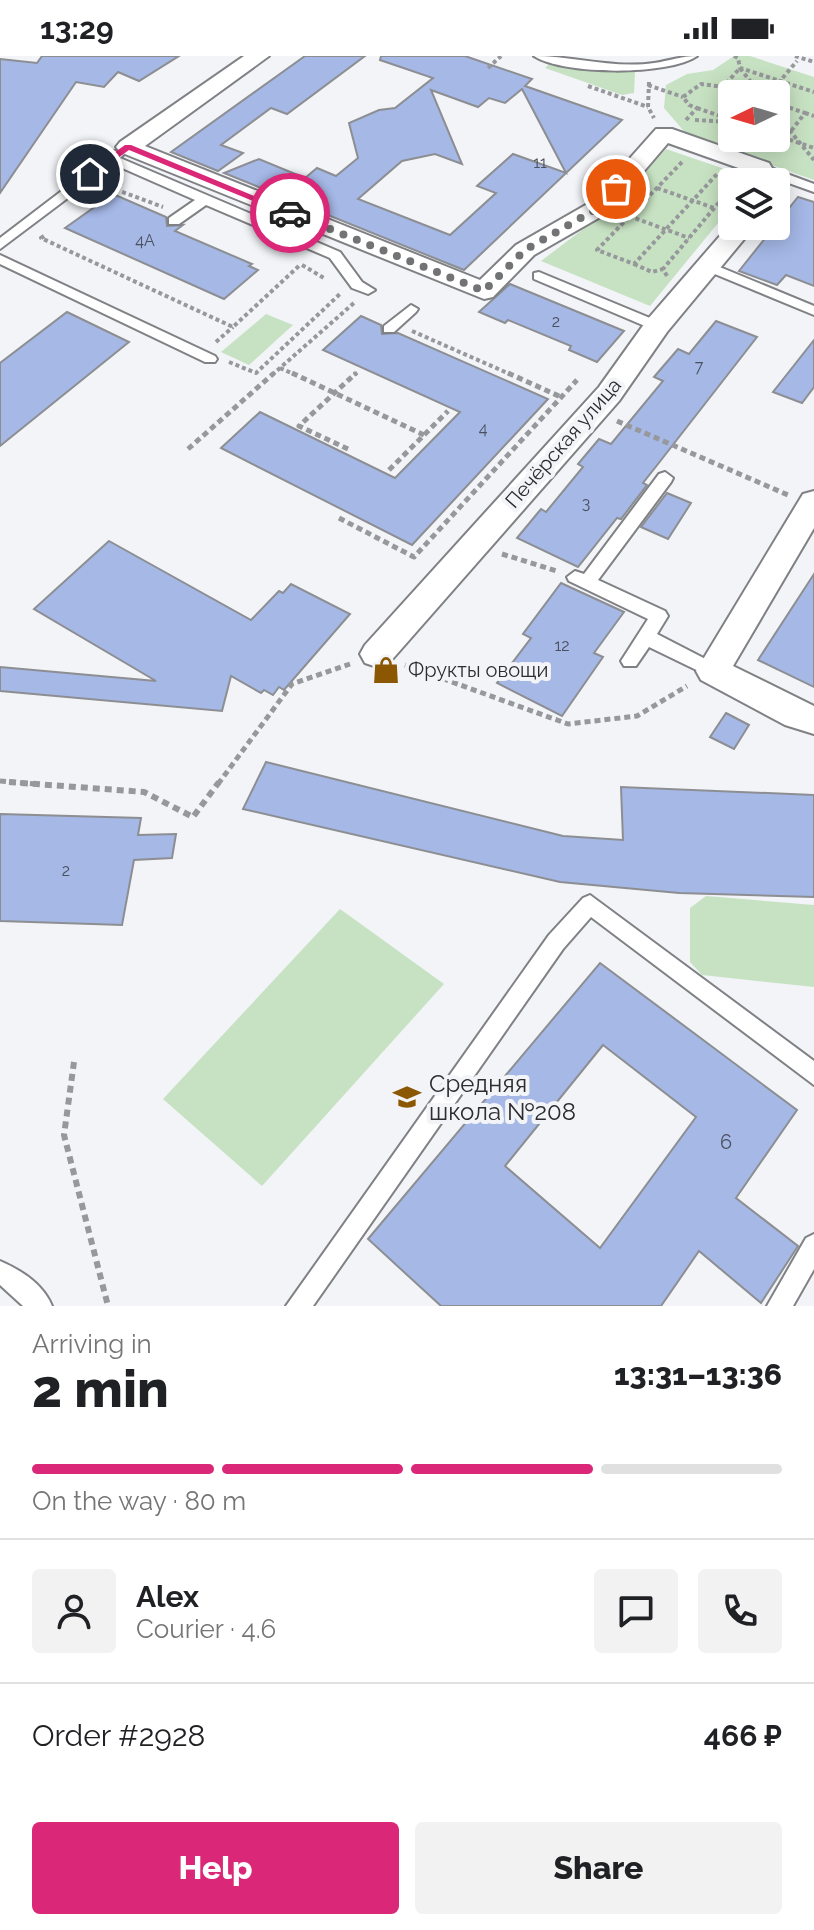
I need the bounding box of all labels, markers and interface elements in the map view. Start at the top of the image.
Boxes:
text: 13:29 [40,11,114,46]
north arrow [718,80,790,152]
map controls [718,80,790,240]
pin [56,140,124,208]
icon: home [68,152,112,196]
house number: 11 [533,153,547,172]
pin [582,155,650,223]
icon: bag [594,167,638,211]
button: layers [718,168,790,240]
courier [250,173,330,253]
icon: car [268,191,312,235]
house number: 4А [135,231,155,250]
house number: 2 [552,312,560,331]
house number: 7 [695,357,704,376]
street label: Печёрская улица [500,373,626,513]
house number: 4 [479,419,488,438]
house number: 3 [582,494,590,513]
house number: 12 [554,636,570,655]
shop icon: Фрукты овощи [371,655,401,685]
place label: Фрукты овощи [408,658,548,682]
house number: 2 [62,861,70,880]
place label: Средняя школа №208 [429,1069,576,1126]
school or university icon: Средняя школа №208 [392,1082,422,1112]
house number: 6 [720,1130,732,1154]
text: Arriving in [32,1329,152,1359]
text: 13:31–13:36 [614,1357,782,1392]
text: 2 min [32,1358,169,1419]
text: On the way · 80 m [32,1486,246,1516]
button: person [32,1569,116,1653]
button: chat [594,1569,678,1653]
button: phone [698,1569,782,1653]
text: Alex [136,1579,199,1614]
text: Courier · 4.6 [136,1614,276,1644]
text: Order #2928 [32,1718,205,1753]
text: 466 ₽ [704,1718,782,1753]
button: Help [32,1822,399,1914]
button: Share [415,1822,782,1914]

